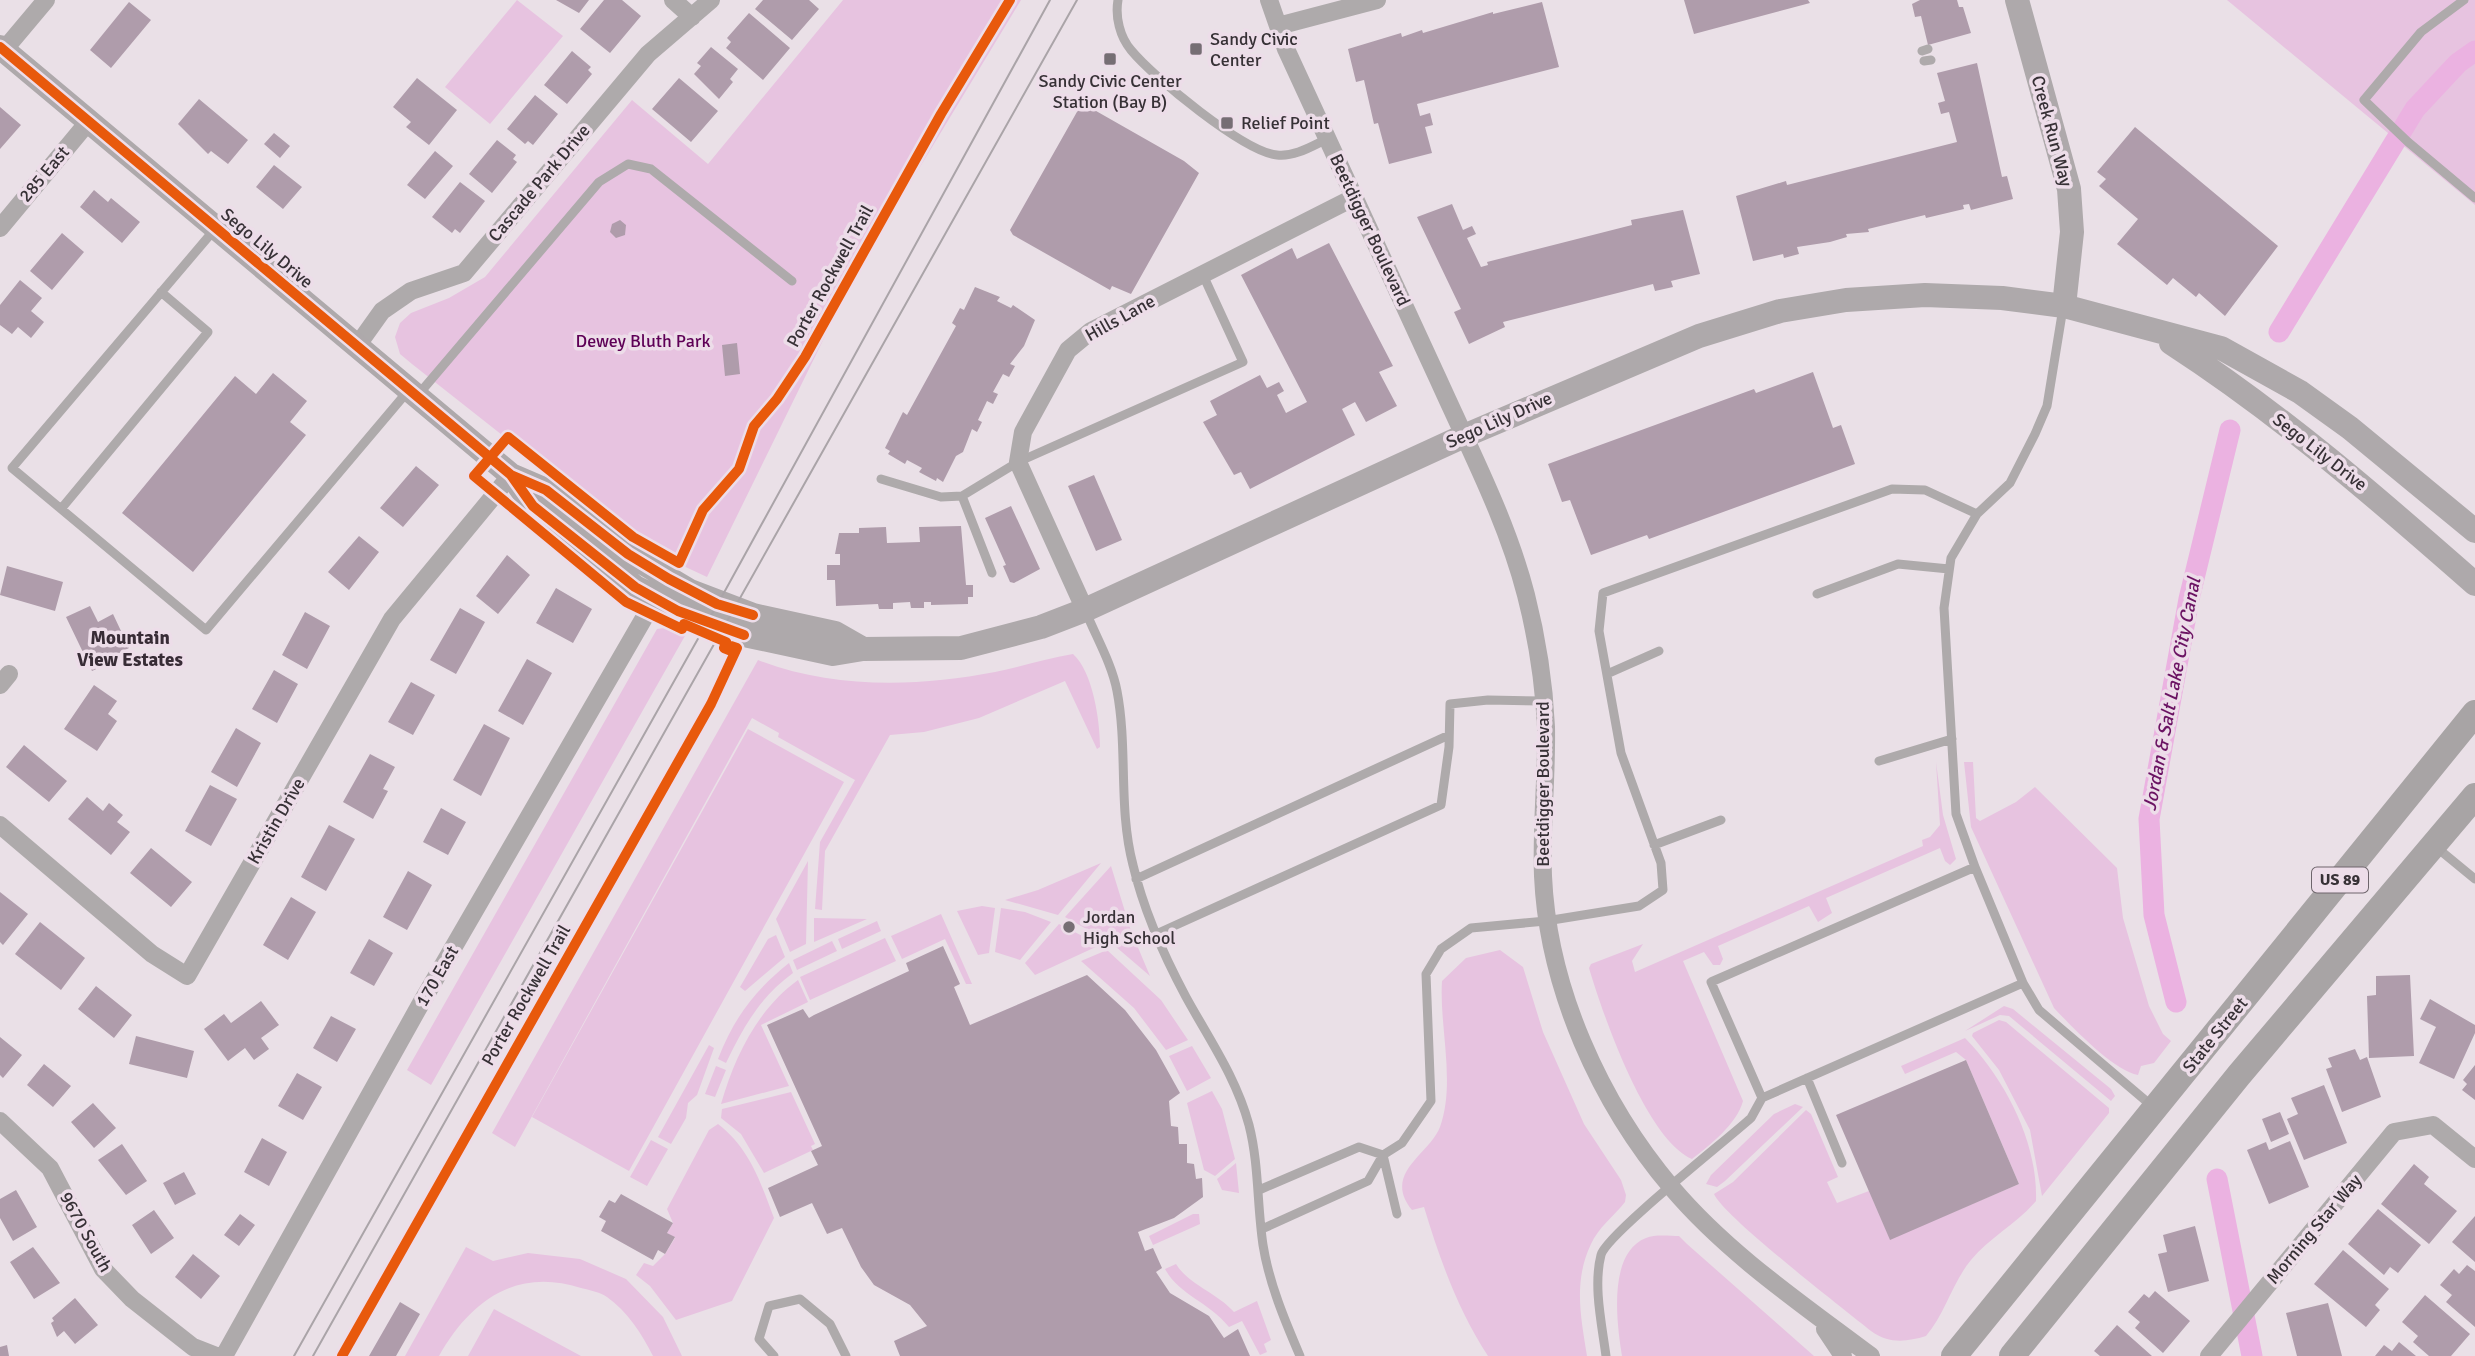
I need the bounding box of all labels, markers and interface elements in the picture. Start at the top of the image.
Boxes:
place label: Sandy Civic Center [1210,28,1298,71]
marker: Sandy Civic Center [1188,41,1204,57]
marker: Sandy Civic Center Station (Bay B) [1102,51,1118,67]
place label: Sandy Civic Center Station (Bay B) [1038,70,1182,113]
street label: Creek Run Way [2027,73,2078,190]
place label: Relief Point [1241,112,1330,134]
marker: Relief Point [1219,115,1235,131]
street label: Cascade Park Drive [483,120,595,246]
street label: 285 East [14,141,74,207]
street label: Beetdigger Boulevard [1325,150,1415,310]
street label: Porter Rockwell Trail [782,201,878,351]
street label: Sego Lily Drive [216,203,318,293]
street label: Hills Lane [1081,290,1159,346]
park label: Dewey Bluth Park [576,330,710,352]
street label: Sego Lily Drive [1443,387,1555,453]
street label: Sego Lily Drive [2269,408,2371,496]
water label: Jordan & Salt Lake City Canal [2138,574,2207,813]
district label: Mountain View Estates [77,626,183,672]
street label: Beetdigger Boulevard [1532,701,1554,867]
street label: Kristin Drive [243,774,309,868]
road number: US 89 [2312,867,2368,892]
place label: Jordan High School [1083,906,1176,949]
marker: Jordan High School [1061,919,1077,935]
street label: Porter Rockwell Trail [477,921,575,1069]
street label: 170 East [411,942,463,1010]
street label: State Street [2178,993,2252,1077]
street label: Morning Star Way [2262,1169,2367,1288]
street label: 9670 South [55,1188,117,1276]

